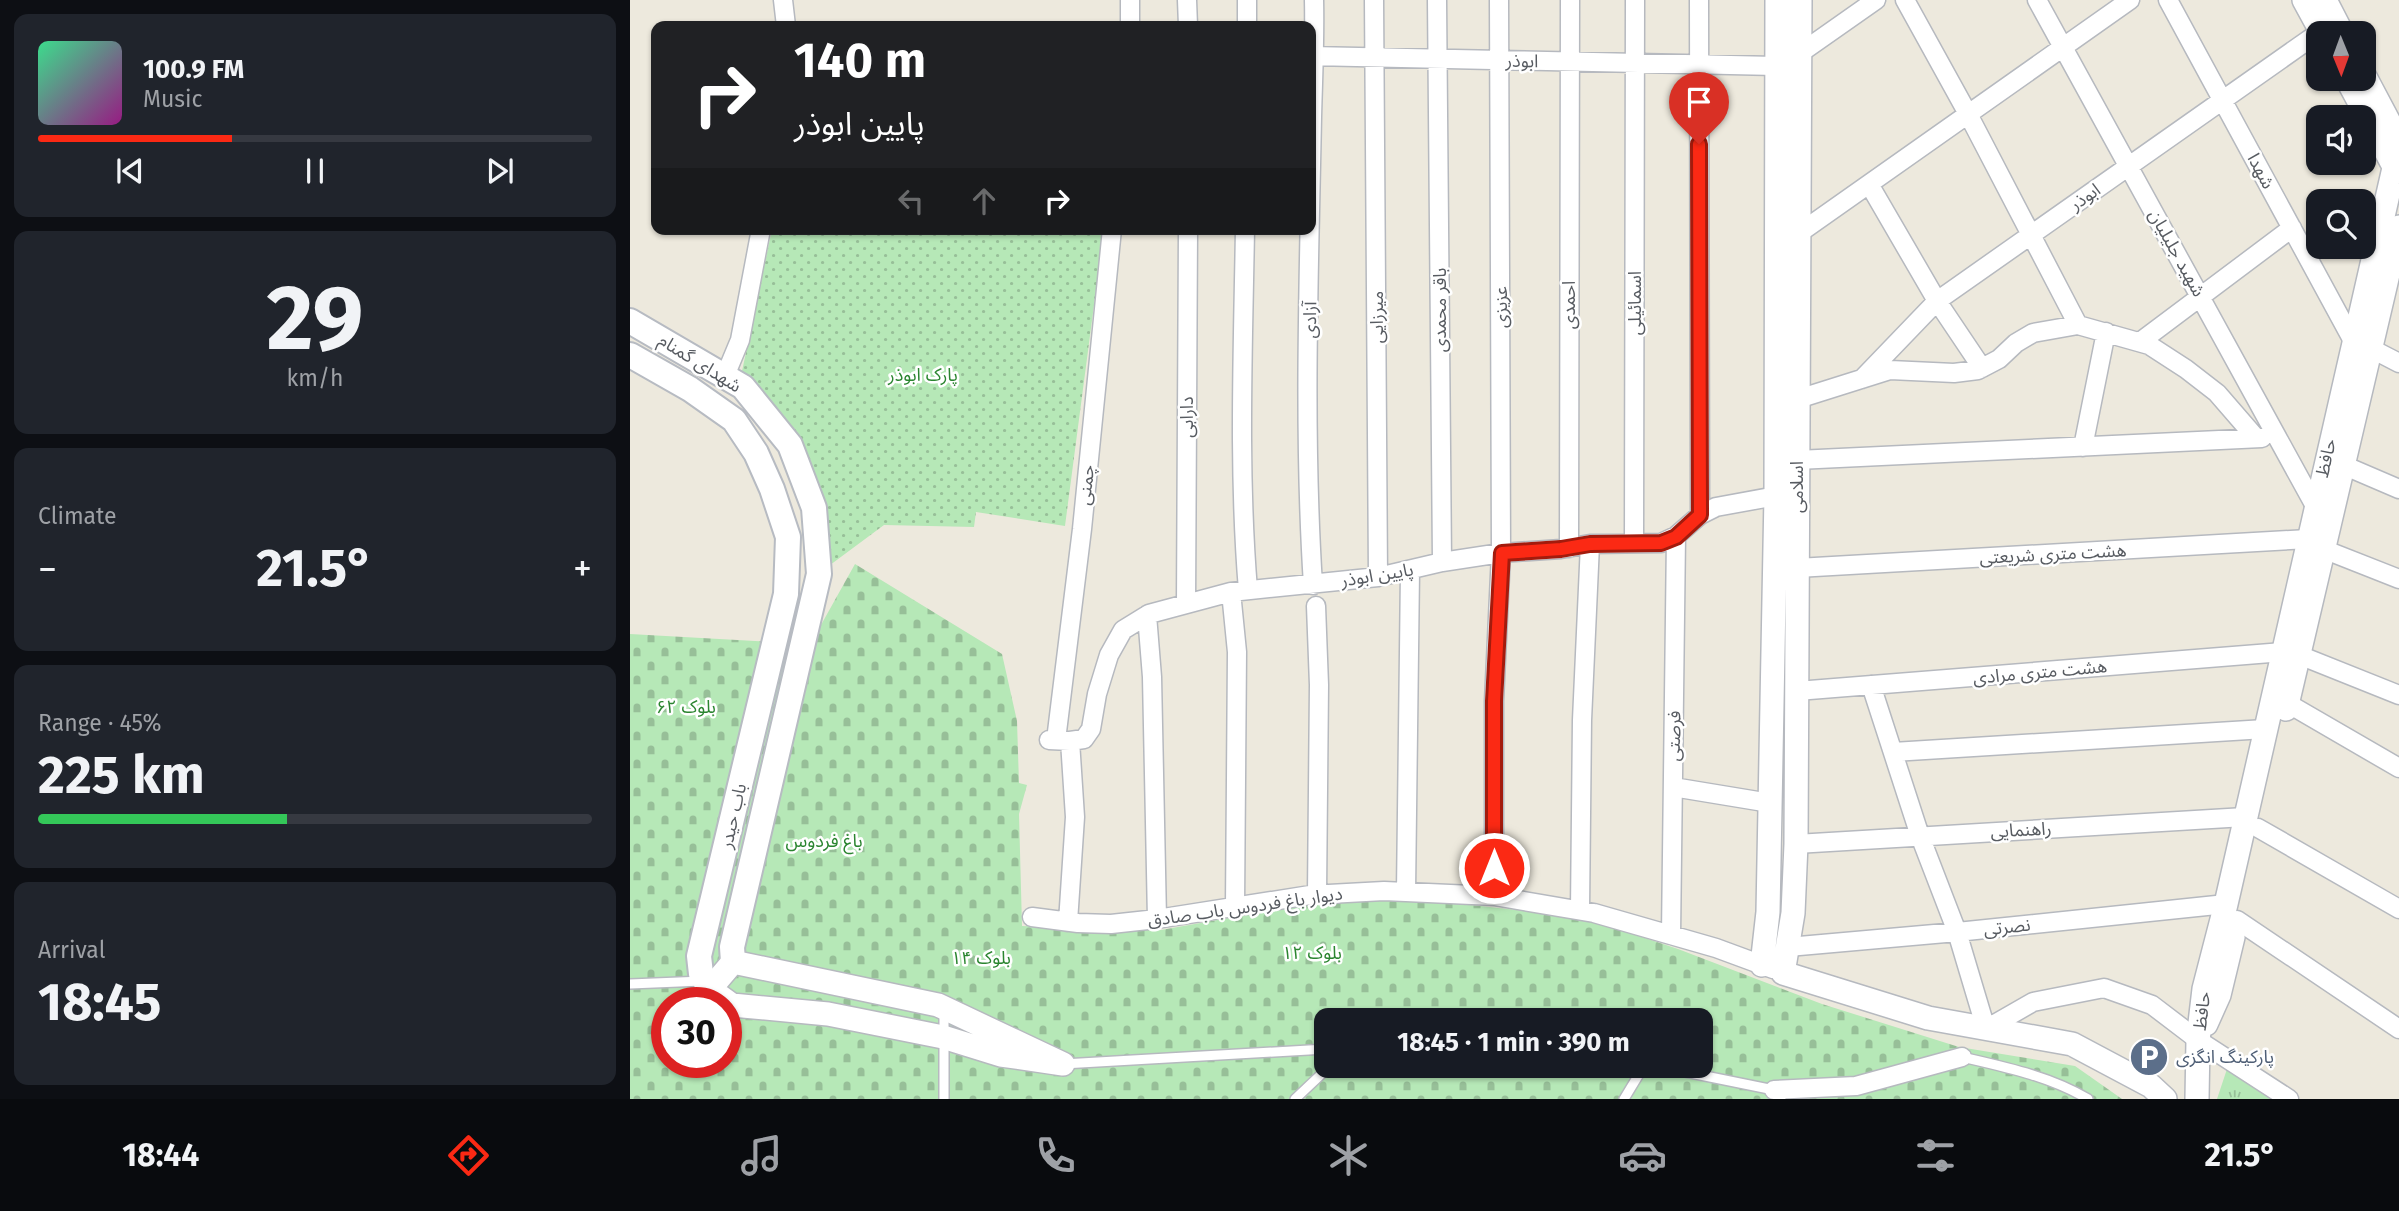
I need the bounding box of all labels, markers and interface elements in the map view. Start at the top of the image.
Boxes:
north arrow [2306,21,2376,91]
map controls [2306,21,2376,259]
text: 140 m [794,31,926,90]
icon: right [679,49,770,140]
street label: ابوذر [1504,50,1539,72]
text: 100.9 FM [143,54,244,85]
pin [1669,72,1729,144]
icon: arrive [1680,83,1718,121]
text: Music [143,85,203,113]
text: پایین ابوذر [794,105,925,143]
button: sound [2306,105,2376,175]
street label: شهدا [2243,149,2279,193]
icon: previous [111,152,149,190]
icon: pause [296,152,334,190]
icon: next [481,152,519,190]
street label: ابوذر [2064,179,2105,216]
icon: left [892,182,930,220]
icon: ahead [965,182,1003,220]
icon: right [1038,182,1076,220]
button: search [2306,189,2376,259]
street label: شهید جلیلیان [2144,205,2210,301]
text: 29 [266,264,364,373]
street label: باقر محمدی [1429,268,1451,352]
street label: اسمائیلی [1624,271,1646,335]
street label: احمدی [1558,281,1580,329]
street label: عزیزی [1490,286,1512,328]
street label: میرزایی [1366,291,1388,343]
street label: آزادی [1299,301,1321,339]
street label: شهدای گمنام [653,329,745,400]
text: km/h [287,364,343,392]
park label: پارک ابوذر [887,364,958,386]
street label: دارابی [1176,396,1198,438]
street label: حافظ [2311,437,2341,479]
street label: اسلامی [1786,461,1808,513]
street label: چمنی [1073,464,1099,506]
text: Climate [38,502,117,530]
text: 21.5° [256,537,374,600]
street label: هشت متری شریعتی [1979,539,2127,569]
text: − [38,546,57,592]
text: + [573,546,592,592]
street label: پایین ابوذر [1338,558,1415,592]
street label: هشت متری مرادی [1972,655,2108,689]
park label: بلوک ۶۲ [656,696,716,718]
text: Range · 45% [38,709,162,737]
street label: فرصتی [1663,710,1685,762]
text: 225 km [38,744,205,807]
street label: باب حیدر [715,781,751,852]
street label: راهنمایی [1990,817,2052,843]
park label: باغ فردوس [785,830,863,855]
position arrow [1457,831,1531,905]
street label: دیوار باغ فردوس باب صادق [1146,882,1344,935]
street label: نصرتی [1982,914,2032,940]
text: Arrival [38,936,105,964]
park label: بلوک ۱۲ [1282,942,1342,964]
park label: بلوک ۱۴ [951,947,1011,969]
text: 18:45 [38,971,161,1034]
speed limit sign: 30 [651,987,742,1078]
street label: حافظ [2189,990,2215,1032]
text: 18:45 · 1 min · 390 m [1397,1027,1630,1058]
parking icon: پارکینگ انگزی [2128,1036,2170,1078]
place label: پارکینگ انگزی [2176,1046,2274,1068]
icon: directions [444,1131,493,1180]
icon: music [737,1131,786,1180]
icon: phone [1031,1131,1080,1180]
icon: climate [1324,1131,1373,1180]
icon: car [1618,1131,1667,1180]
icon: filters [1911,1131,1960,1180]
text: 18:44 [122,1136,199,1174]
text: 21.5° [2205,1136,2277,1174]

